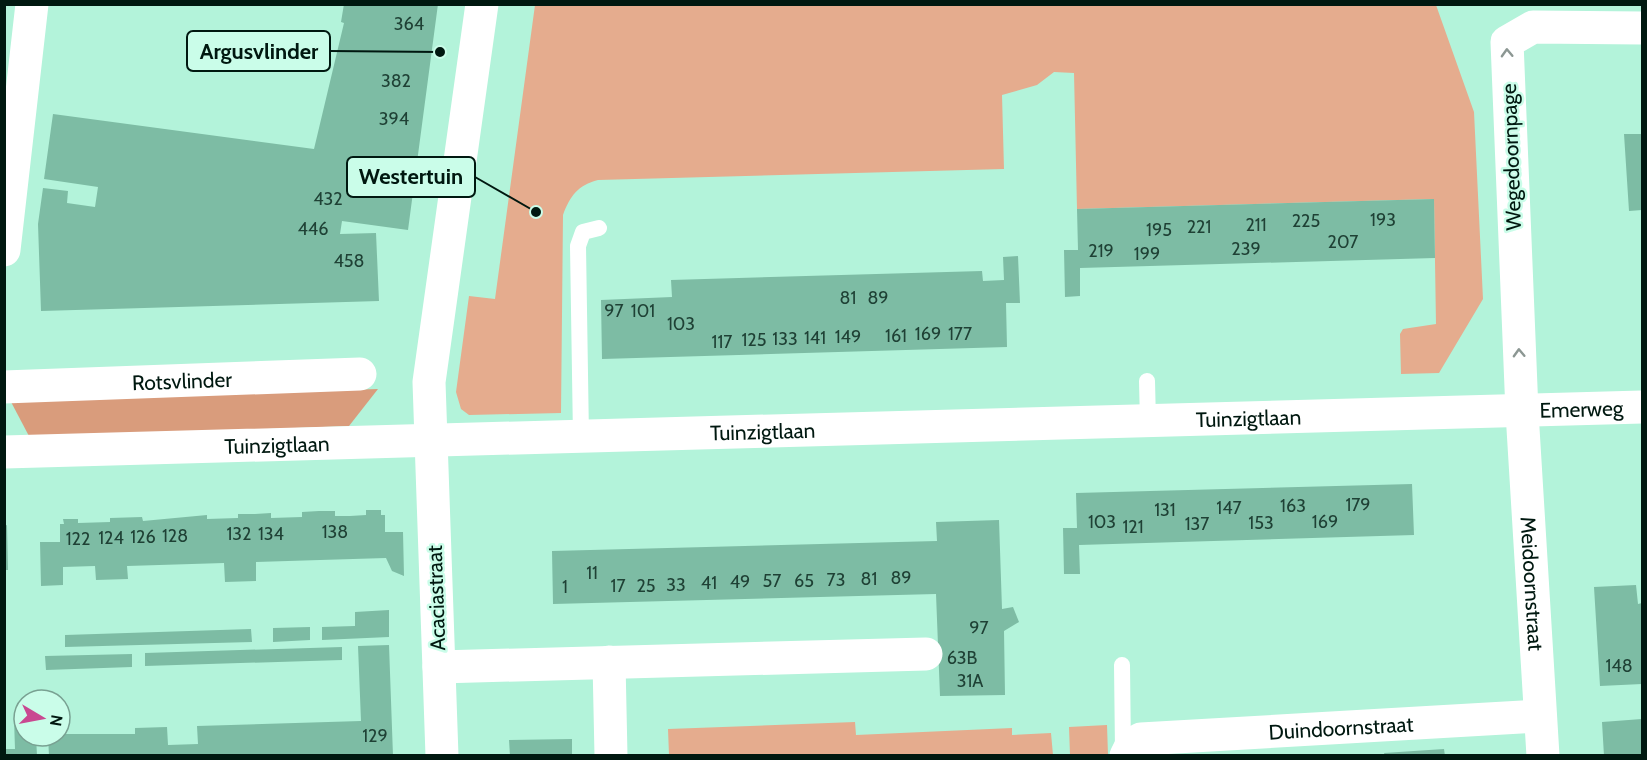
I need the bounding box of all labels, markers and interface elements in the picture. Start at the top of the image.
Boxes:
house number: 364 [394,13,424,35]
callout: Argusvlinder [187,31,330,71]
text: Argusvlinder [200,38,319,65]
one-way arrow [1501,49,1514,58]
house number: 382 [381,70,411,92]
street label: Wegedoornpage [1496,83,1526,231]
house number: 394 [379,108,409,130]
callout: Westertuin [347,157,475,197]
text: Westertuin [359,163,463,190]
house number: 432 [313,188,343,210]
house number: 193 [1370,209,1396,231]
house number: 225 [1292,210,1320,232]
house number: 211 [1245,214,1267,236]
house number: 221 [1187,216,1211,238]
house number: 446 [297,218,329,240]
house number: 195 [1146,219,1172,241]
house number: 207 [1328,231,1358,253]
house number: 239 [1231,238,1261,260]
house number: 219 [1088,240,1114,262]
house number: 199 [1134,243,1160,265]
house number: 458 [333,250,365,272]
house number: 81 [840,287,856,309]
house number: 89 [867,287,889,309]
house number: 97 [604,300,624,322]
house number: 101 [631,300,655,322]
house number: 103 [667,313,695,335]
house number: 169 [915,323,941,345]
house number: 177 [948,323,972,345]
house number: 161 [885,325,907,347]
house number: 149 [835,326,861,348]
house number: 141 [804,327,826,349]
house number: 133 [772,328,798,350]
house number: 125 [741,329,767,351]
house number: 117 [712,331,732,353]
one-way arrow [1513,349,1526,358]
street label: Rotsvlinder [131,366,233,395]
street label: Emerweg [1539,395,1624,422]
street label: Tuinzigtlaan [1196,404,1302,432]
street label: Tuinzigtlaan [710,417,816,445]
street label: Tuinzigtlaan [224,431,330,458]
house number: 179 [1345,494,1371,516]
house number: 163 [1280,495,1306,517]
house number: 147 [1216,497,1242,519]
house number: 131 [1154,499,1176,521]
house number: 103 [1088,511,1116,533]
house number: 169 [1312,511,1338,533]
house number: 153 [1248,512,1274,534]
house number: 137 [1185,513,1209,535]
house number: 121 [1122,516,1144,538]
street label: Meidoornstraat [1516,516,1549,652]
house number: 138 [322,521,348,543]
house number: 132 [226,523,252,545]
house number: 134 [258,523,284,545]
house number: 128 [162,525,188,547]
house number: 126 [130,526,156,548]
house number: 124 [98,527,124,549]
house number: 122 [66,528,90,550]
street label: Acaciastraat [422,545,450,651]
house number: 11 [586,562,598,584]
house number: 89 [890,567,912,589]
house number: 81 [861,568,877,590]
house number: 73 [827,569,845,591]
house number: 57 [763,570,781,592]
house number: 65 [794,570,814,592]
house number: 49 [730,571,750,593]
house number: 41 [701,572,717,594]
house number: 33 [666,574,686,596]
house number: 17 [611,575,625,597]
house number: 25 [636,575,656,597]
house number: 1 [562,576,568,598]
house number: 97 [969,617,989,639]
house number: 63B [947,647,978,669]
house number: 148 [1605,655,1633,677]
house number: 31A [957,670,983,692]
north arrow [12,688,72,748]
street label: Duindoornstraat [1268,711,1414,744]
text: N [46,713,67,728]
house number: 129 [362,725,388,747]

